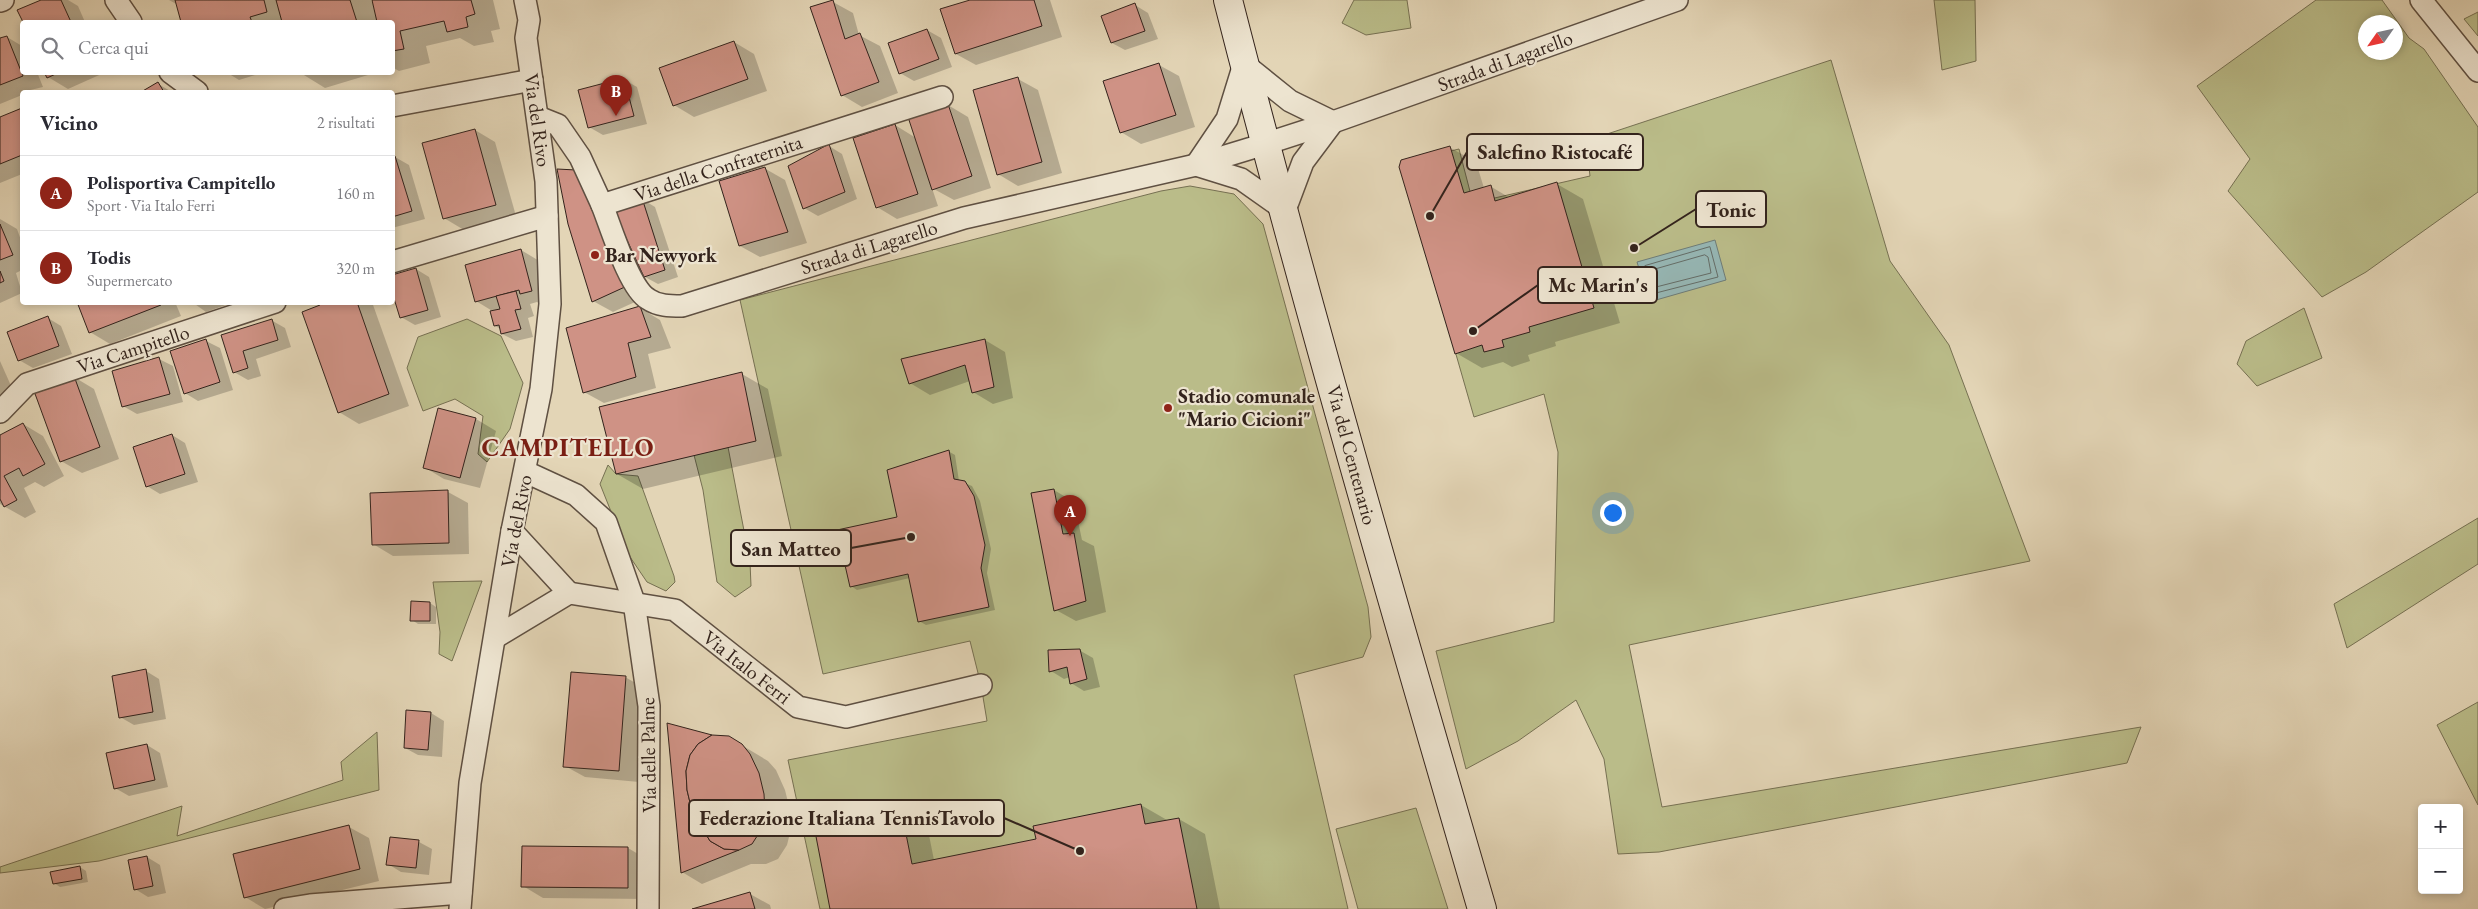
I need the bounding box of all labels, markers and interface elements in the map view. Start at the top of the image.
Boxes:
north arrow [2358,15,2403,60]
search box [20,20,395,75]
street label: Strada di Lagarello [1434,25,1576,97]
icon: search [38,34,66,62]
text: Cerca qui [78,35,149,60]
street label: Via del Rivo [519,72,557,168]
pin: B [600,75,632,116]
text: Vicino [40,109,98,136]
text: 2 risultati [317,112,375,133]
street label: Via della Confraternita [630,129,806,207]
callout: Salefino Ristocafé [1467,134,1643,170]
text: Salefino Ristocafé [1477,138,1633,165]
text: Polisportiva Campitello [87,170,275,195]
text: A [50,183,62,204]
text: 160 m [336,183,375,204]
callout: Tonic [1696,191,1766,227]
text: Sport · Via Italo Ferri [87,195,215,216]
text: Tonic [1706,196,1756,223]
street label: Strada di Lagarello [797,214,941,280]
place label: Bar Newyork [605,242,718,268]
text: Todis [87,245,131,270]
marker: Bar Newyork [589,249,601,261]
text: B [51,258,61,279]
text: 320 m [336,258,375,279]
callout: Mc Marin's [1538,267,1657,303]
text: Supermercato [87,270,172,291]
text: Mc Marin's [1548,271,1648,298]
street label: Via Campitello [74,319,193,379]
street label: Via del Centenario [1321,382,1383,528]
place label: Stadio comunale "Mario Cicioni" [1178,383,1315,432]
marker: Stadio comunale "Mario Cicioni" [1162,402,1174,414]
district label: CAMPITELLO [482,431,654,463]
street label: Via del Rivo [494,472,538,570]
pin: A [1054,495,1086,536]
your location [1600,500,1626,526]
callout: San Matteo [731,530,851,566]
text: San Matteo [741,535,841,562]
street label: Via Italo Ferri [697,624,797,710]
street label: Via delle Palme [634,697,662,813]
callout: Federazione Italiana TennisTavolo [689,800,1004,836]
text: Federazione Italiana TennisTavolo [699,804,995,831]
map controls [2418,804,2463,894]
button: + [2418,804,2463,849]
button: − [2418,849,2463,894]

